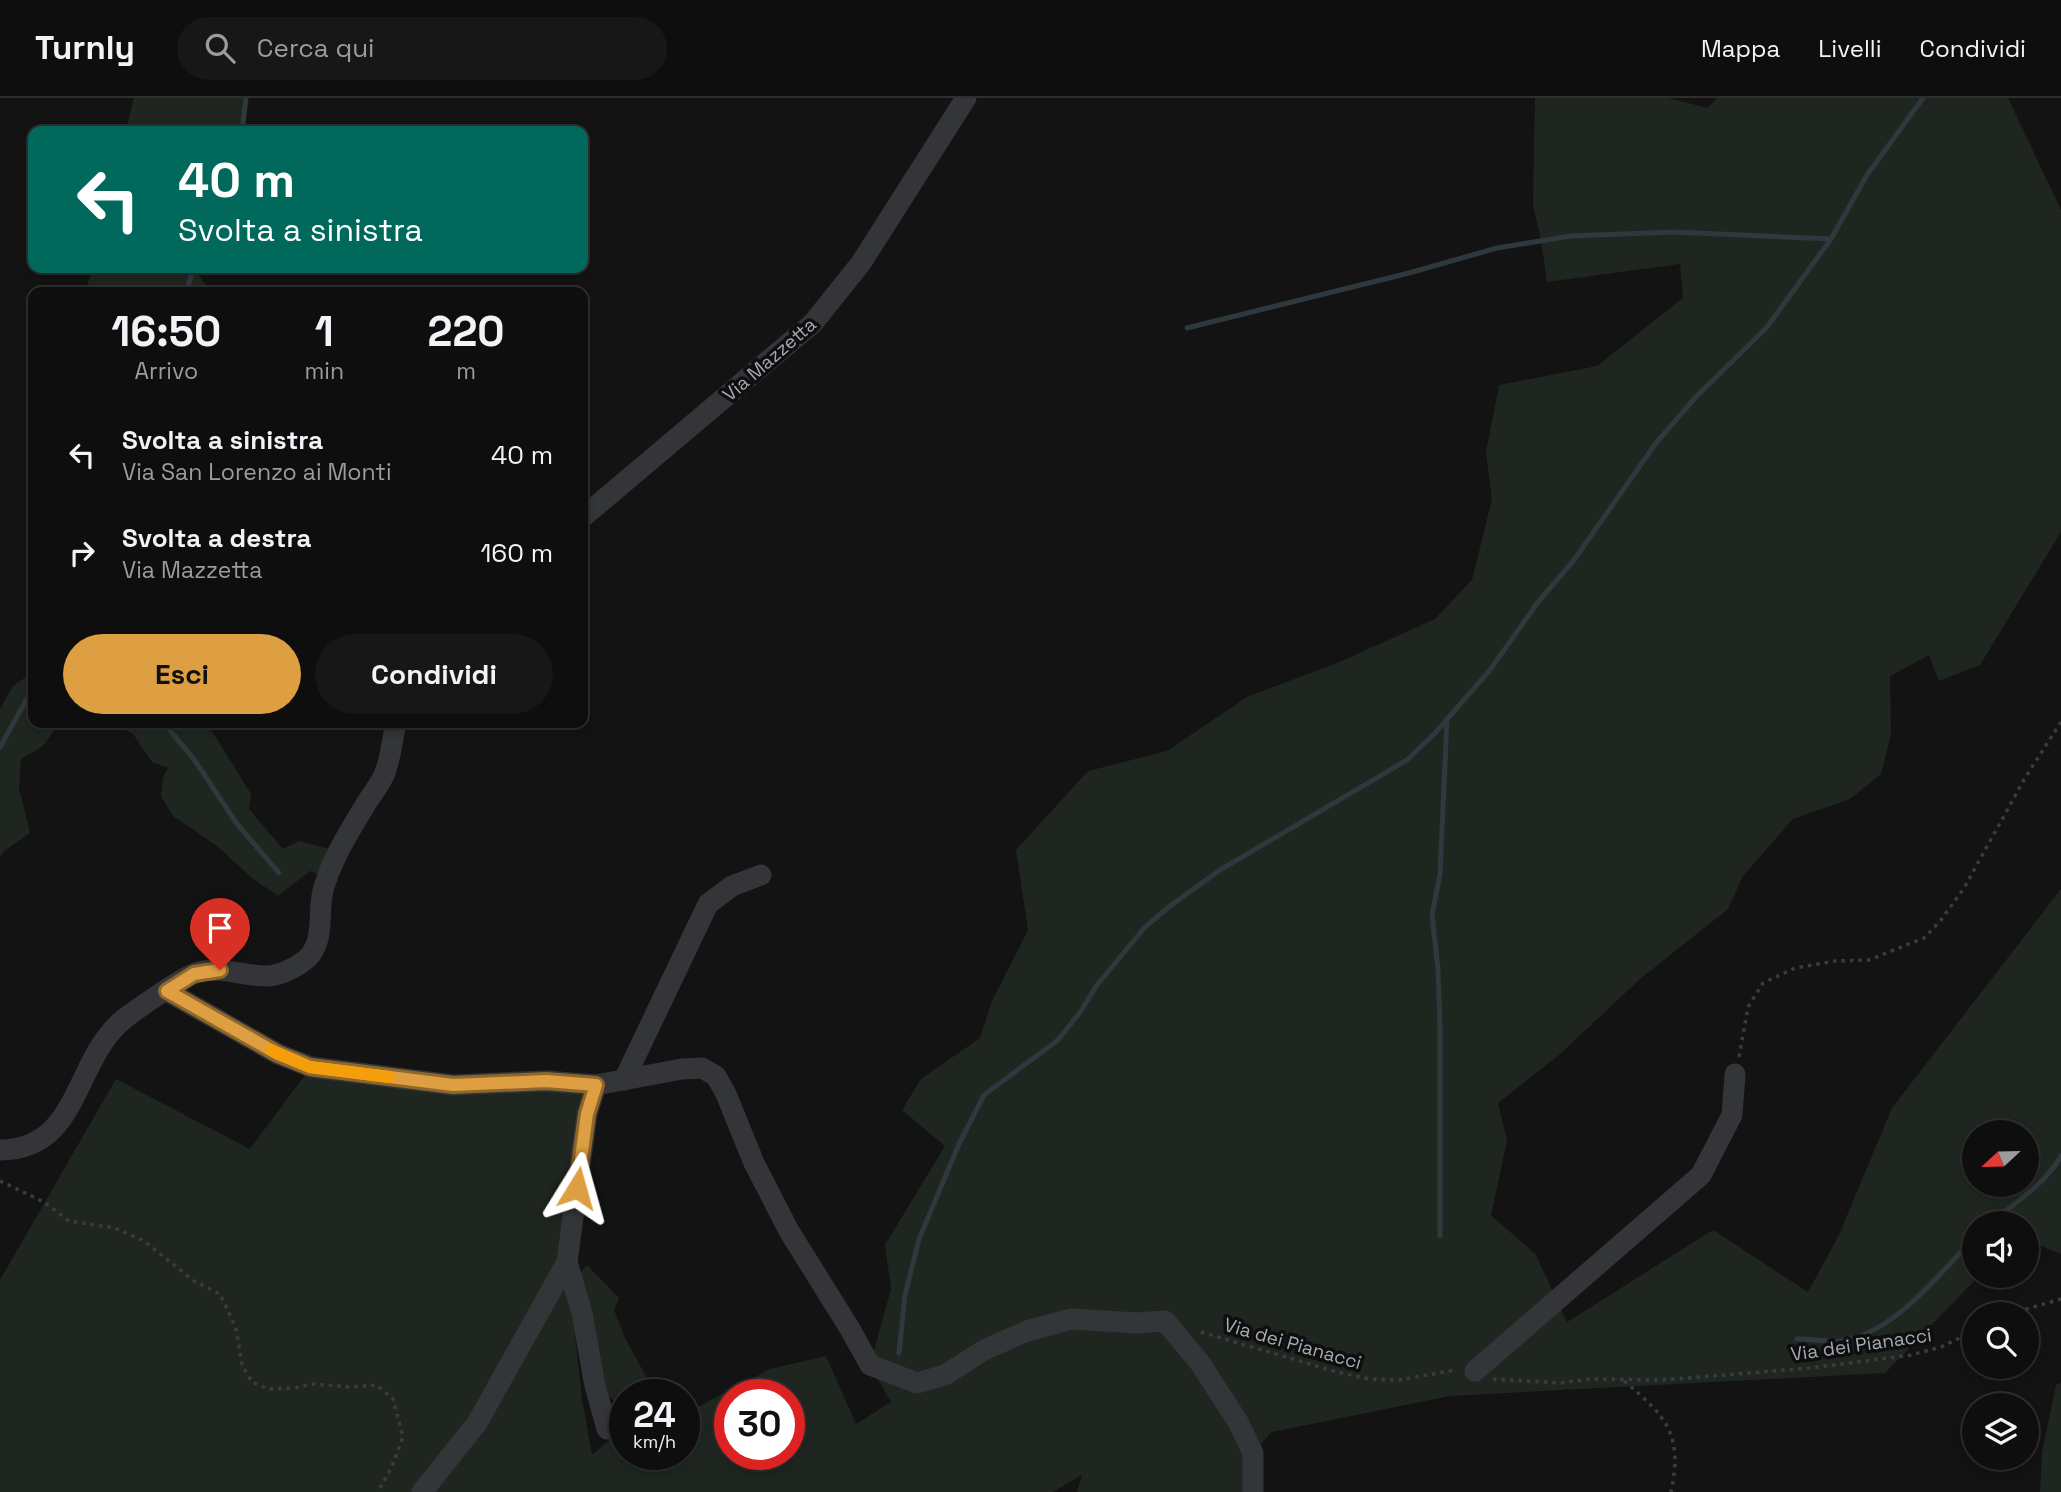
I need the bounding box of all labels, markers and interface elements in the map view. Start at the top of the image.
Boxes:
search box [177,17,667,80]
text: Turnly [35,27,135,69]
icon: search [201,29,239,67]
text: Cerca qui [257,31,374,65]
text: Mappa [1701,33,1780,64]
text: Livelli [1818,33,1882,64]
text: Condividi [1920,33,2026,64]
text: 40 m [178,149,295,211]
icon: left [63,154,154,245]
text: Svolta a sinistra [178,210,423,250]
text: 16:50 [111,305,221,358]
text: 1 [315,305,334,358]
text: 220 [427,305,505,358]
street label: Via Mazzetta [717,312,821,407]
text: Arrivo [134,356,198,386]
text: min [305,356,344,386]
text: m [456,356,476,386]
text: Svolta a sinistra [122,423,323,457]
icon: left [63,436,101,474]
text: 40 m [491,438,553,472]
text: Via San Lorenzo ai Monti [122,457,392,487]
text: Svolta a destra [122,521,311,555]
icon: right [63,534,101,572]
text: 160 m [481,536,553,570]
text: Via Mazzetta [122,555,262,585]
button: Esci [63,634,301,714]
button: Condividi [315,634,553,714]
pin [190,898,250,970]
icon: arrive [201,909,239,947]
north arrow [1962,1120,2039,1197]
map controls [1962,1120,2039,1470]
position arrow [540,1151,614,1225]
button: sound [1962,1211,2039,1288]
button: search [1962,1302,2039,1379]
street label: Via dei Pianacci [1221,1312,1365,1375]
street label: Via dei Pianacci [1789,1322,1933,1367]
speed limit sign: 30 [714,1379,805,1470]
text: 24 [633,1393,676,1437]
button: layers [1962,1393,2039,1470]
text: km/h [633,1430,676,1453]

